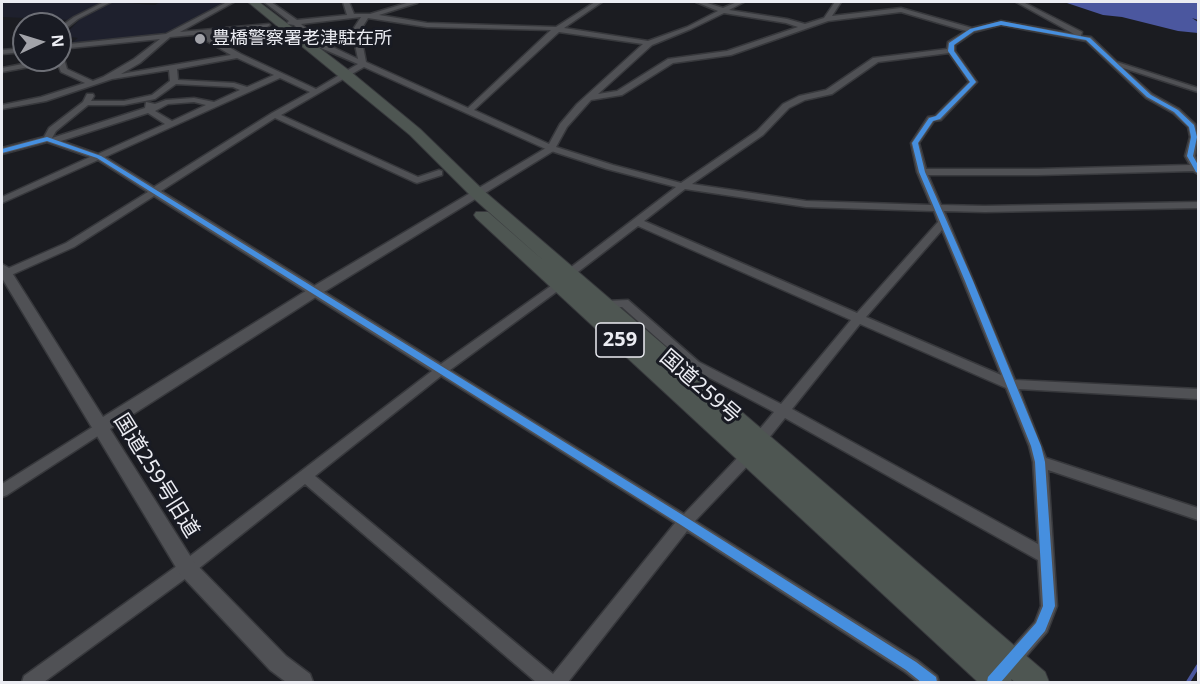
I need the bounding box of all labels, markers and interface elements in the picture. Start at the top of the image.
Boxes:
north arrow [12,12,72,72]
place label: 豊橋警察署老津駐在所 [212,28,392,50]
marker: 豊橋警察署老津駐在所 [193,32,207,46]
text: N [47,34,69,48]
road number: 259 [596,323,644,357]
street label: 国道259号 [654,345,746,429]
street label: 国道259号旧道 [108,410,204,542]

